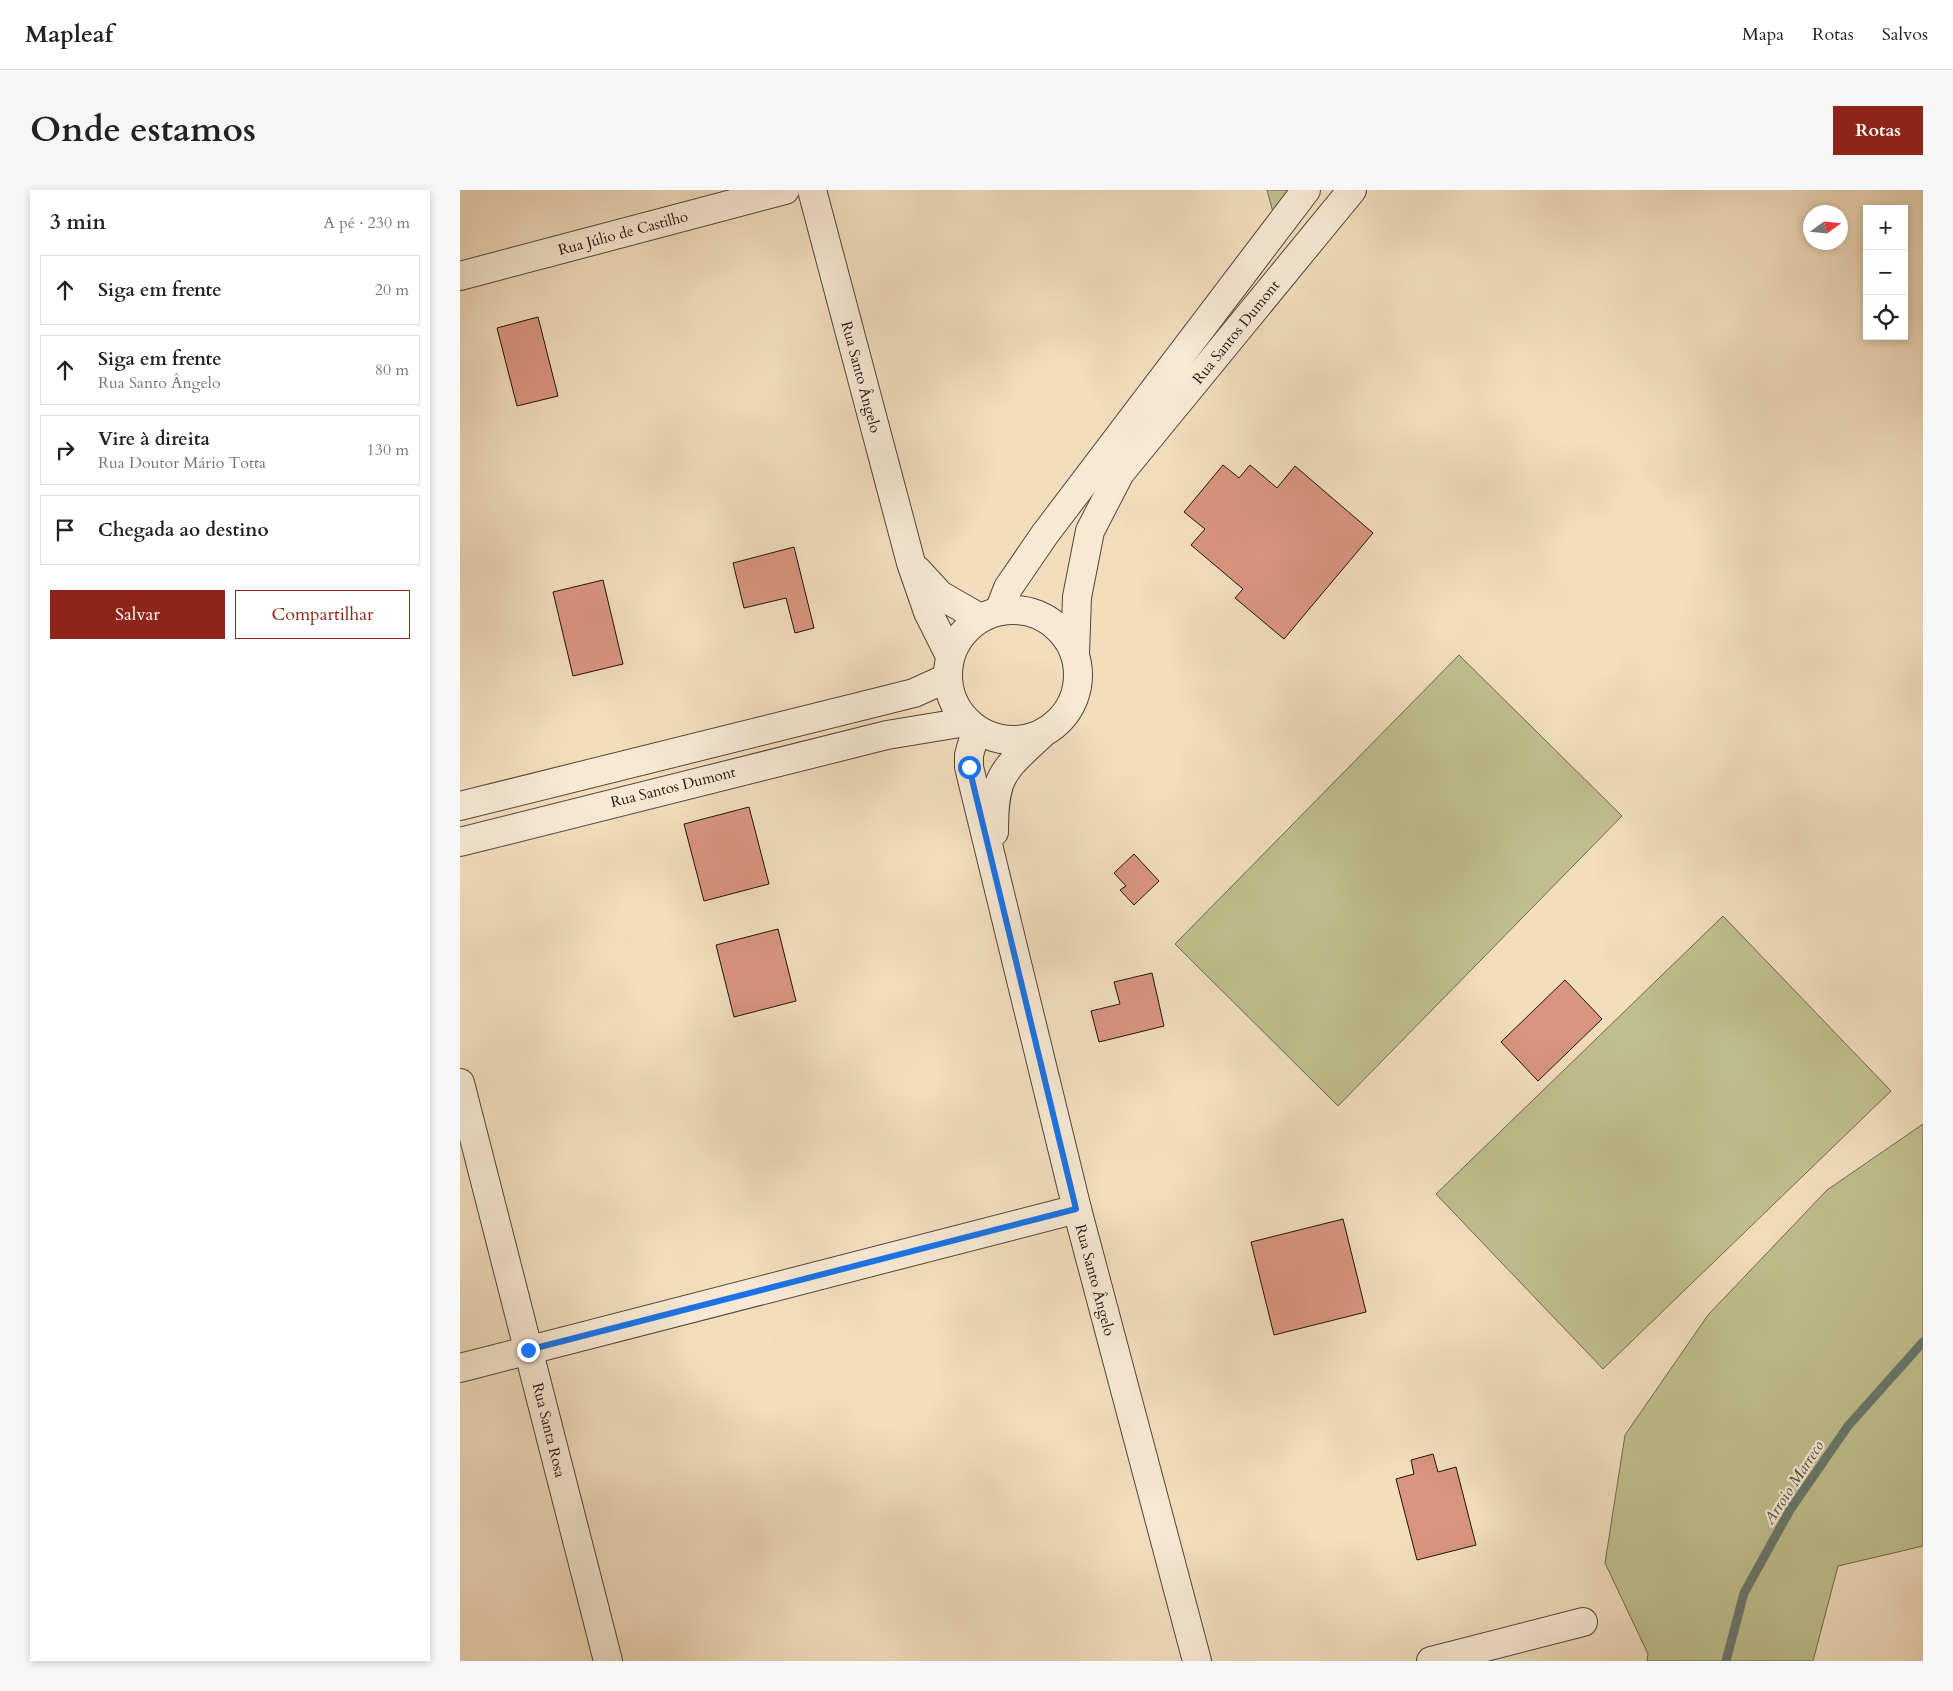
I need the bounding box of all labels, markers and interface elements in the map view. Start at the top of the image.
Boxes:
text: Mapleaf [25,18,113,51]
text: Mapa [1742,22,1784,47]
text: Rotas [1812,22,1854,47]
text: Salvos [1882,22,1928,47]
text: Onde estamos [30,106,256,154]
button: Rotas [1833,106,1923,155]
north arrow [1803,205,1848,250]
map controls [1863,205,1908,340]
button: + [1863,205,1908,250]
street label: Rua Júlio de Castilho [556,206,690,260]
text: 3 min [50,208,106,237]
text: A pé · 230 m [323,212,410,234]
button: − [1863,250,1908,295]
icon: ahead [51,276,79,304]
street label: Rua Santos Dumont [1188,276,1284,388]
text: Siga em frente [98,277,222,303]
text: 20 m [375,279,409,301]
button: locate [1863,295,1908,340]
street label: Rua Santo Ângelo [836,319,886,435]
text: Siga em frente [98,346,222,372]
icon: ahead [51,356,79,384]
text: 80 m [375,359,409,381]
text: Rua Santo Ângelo [98,372,221,394]
text: Vire à direita [98,426,210,452]
icon: right [51,436,79,464]
text: 130 m [367,439,409,461]
text: Rua Doutor Mário Totta [98,452,266,474]
icon: arrive [51,516,79,544]
text: Chegada ao destino [98,517,269,543]
button: Salvar [50,590,225,639]
button: Compartilhar [235,590,410,639]
route start [958,756,981,779]
street label: Rua Santos Dumont [608,762,738,812]
street label: Rua Santo Ângelo [1070,1222,1120,1338]
route end [517,1339,540,1362]
street label: Rua Santa Rosa [528,1381,571,1480]
water label: Arroio Marreco [1758,1436,1830,1530]

